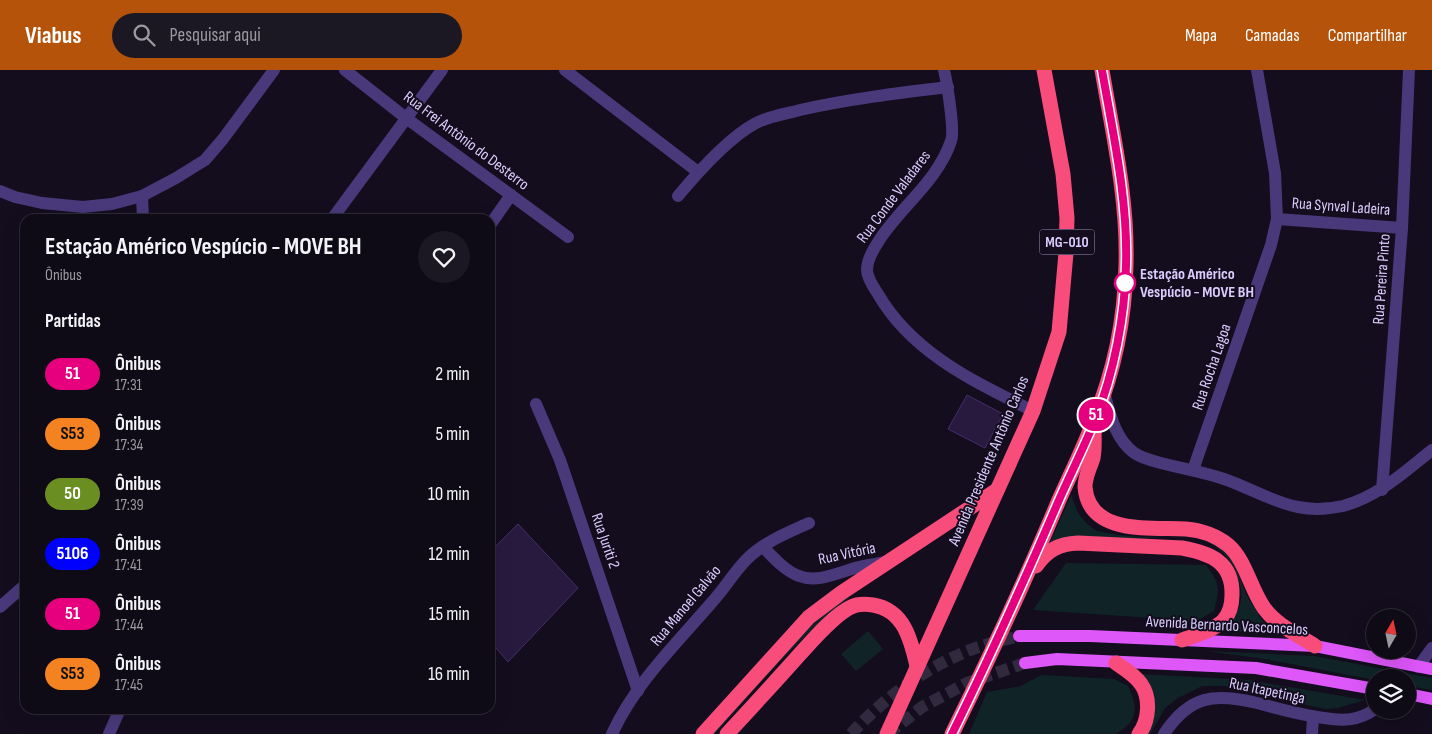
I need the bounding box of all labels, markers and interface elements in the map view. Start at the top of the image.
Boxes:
search box [112,13,462,58]
text: Viabus [25,21,82,50]
icon: search [130,21,158,49]
text: Pesquisar aqui [170,24,261,47]
text: Mapa [1185,25,1217,46]
text: Camadas [1245,25,1300,46]
text: Compartilhar [1328,25,1407,46]
street label: Rua Frei Antônio do Desterro [399,88,533,194]
street label: Rua Conde Valadares [853,147,935,247]
street label: Rua Synval Ladeira [1291,194,1391,220]
road number: MG-010 [1040,230,1094,254]
button: heart [418,231,470,283]
text: Estação Américo Vespúcio - MOVE BH [45,232,362,261]
street label: Rua Pereira Pinto [1369,233,1395,325]
place label: Estação Américo Vespúcio - MOVE BH [1140,265,1254,302]
text: Ônibus [45,266,82,285]
marker: Estação Américo Vespúcio - MOVE BH [1114,272,1136,294]
text: Partidas [45,310,101,333]
street label: Rua Rocha Lagoa [1188,321,1236,413]
text: Ônibus [115,353,161,376]
text: 51 [65,363,80,384]
text: 2 min [435,363,470,386]
street label: Avenida Presidente Antônio Carlos [944,373,1033,550]
text: 17:31 [115,376,142,395]
line badge: 51 [1074,399,1118,431]
text: 51 [1089,404,1103,425]
text: Ônibus [115,413,161,436]
text: S53 [60,423,85,444]
text: 5 min [435,423,470,446]
text: 17:34 [115,436,143,455]
text: Ônibus [115,473,161,496]
text: 50 [64,483,81,504]
text: 10 min [428,483,470,506]
text: 17:39 [115,496,144,515]
street label: Rua Juriti 2 [587,511,623,571]
text: Ônibus [115,533,161,556]
street label: Rua Vitória [817,539,877,569]
text: 5106 [56,543,89,564]
text: 12 min [428,543,470,566]
text: 17:41 [115,556,142,575]
street label: Rua Manoel Galvão [647,562,725,650]
text: Ônibus [115,593,161,616]
text: 51 [65,603,80,624]
text: 15 min [429,603,470,626]
north arrow [1366,609,1416,659]
map controls [1366,609,1416,719]
street label: Avenida Bernardo Vasconcelos [1144,612,1309,640]
text: 17:44 [115,616,143,635]
text: Ônibus [115,653,161,676]
text: S53 [60,663,85,684]
text: 16 min [428,663,470,686]
button: layers [1366,669,1416,719]
street label: Rua Itapetinga [1227,674,1307,708]
text: 17:45 [115,676,143,695]

